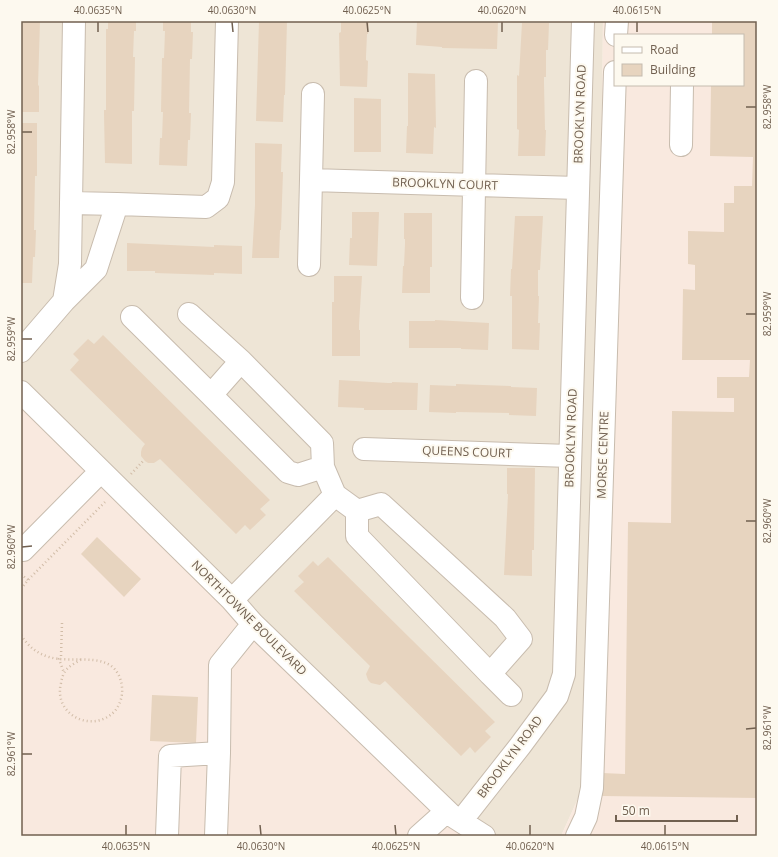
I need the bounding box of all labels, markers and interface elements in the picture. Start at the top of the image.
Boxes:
text: 40.0635°N [74,3,122,17]
text: 40.0630°N [208,3,256,17]
text: 40.0625°N [343,3,391,17]
text: 40.0620°N [478,3,526,17]
text: 40.0615°N [613,3,661,17]
legend [614,34,744,86]
text: Road [650,41,679,58]
text: Building [650,61,696,78]
street label: BROOKLYN ROAD [569,64,590,164]
text: 82.958°W [760,84,774,129]
text: 82.958°W [4,109,18,154]
street label: BROOKLYN COURT [392,173,499,194]
text: 82.959°W [760,291,774,336]
text: 82.959°W [4,316,18,361]
street label: BROOKLYN ROAD [560,388,581,488]
street label: MORSE CENTRE [592,411,613,499]
street label: QUEENS COURT [422,441,513,462]
text: 82.960°W [760,498,774,543]
text: 82.960°W [4,524,18,569]
street label: NORTHTOWNE BOULEVARD [188,556,311,679]
text: 82.961°W [760,705,774,750]
street label: BROOKLYN ROAD [473,712,546,801]
text: 82.961°W [4,731,18,776]
scale bar [616,797,737,823]
text: 50 m [622,802,650,819]
text: 40.0635°N [102,839,150,853]
text: 40.0630°N [237,839,285,853]
text: 40.0625°N [372,839,420,853]
text: 40.0620°N [506,839,554,853]
text: 40.0615°N [641,839,689,853]

